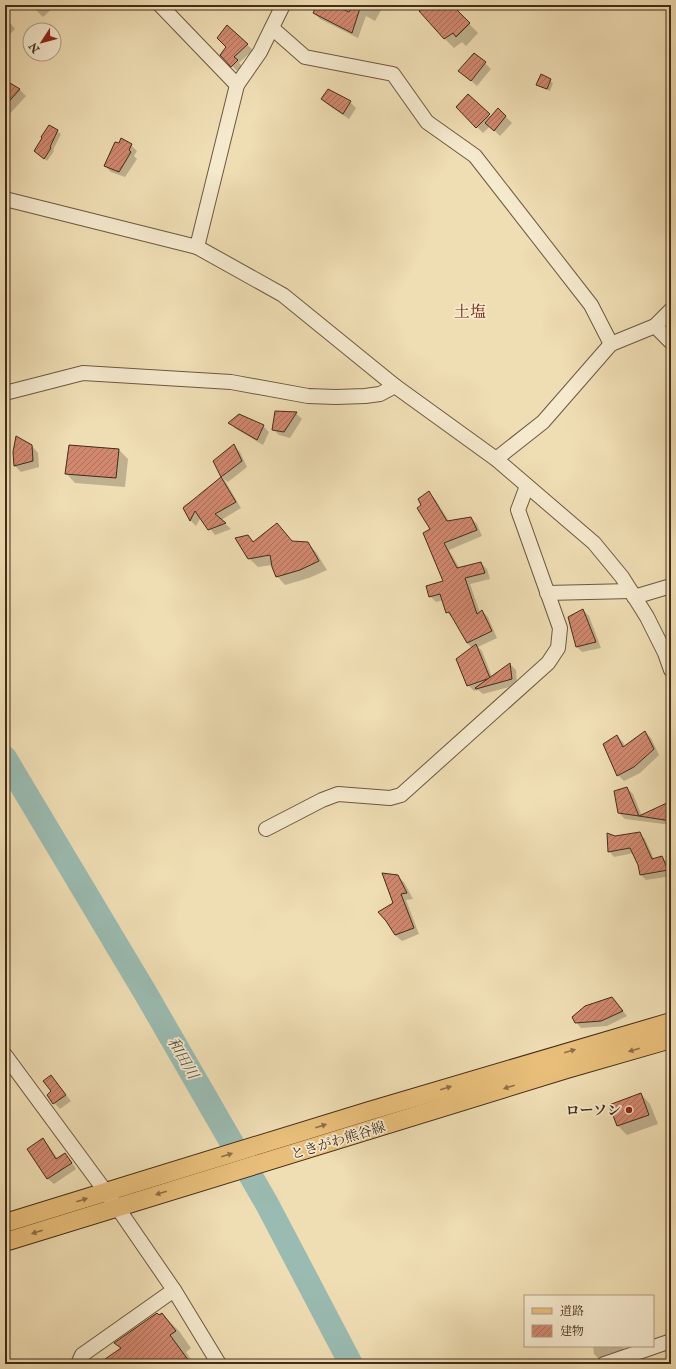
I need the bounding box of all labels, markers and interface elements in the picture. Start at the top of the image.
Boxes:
north arrow [22,22,62,62]
text: N [26,39,44,56]
district label: 土塩 [454,303,486,323]
water label: 和田川 [163,1034,203,1084]
one-way arrow [627,1047,639,1053]
one-way arrow [565,1048,577,1054]
one-way arrow [503,1084,515,1090]
one-way arrow [440,1085,452,1091]
place label: ローソン [566,1102,621,1120]
marker: ローソン [624,1105,634,1115]
street label: ときがわ熊谷線 [289,1118,388,1164]
one-way arrow [316,1123,328,1129]
one-way arrow [221,1152,233,1158]
one-way arrow [155,1190,167,1196]
one-way arrow [77,1197,89,1203]
one-way arrow [31,1229,43,1235]
legend [524,1295,654,1347]
text: 道路 [560,1304,584,1319]
text: 建物 [560,1324,584,1339]

